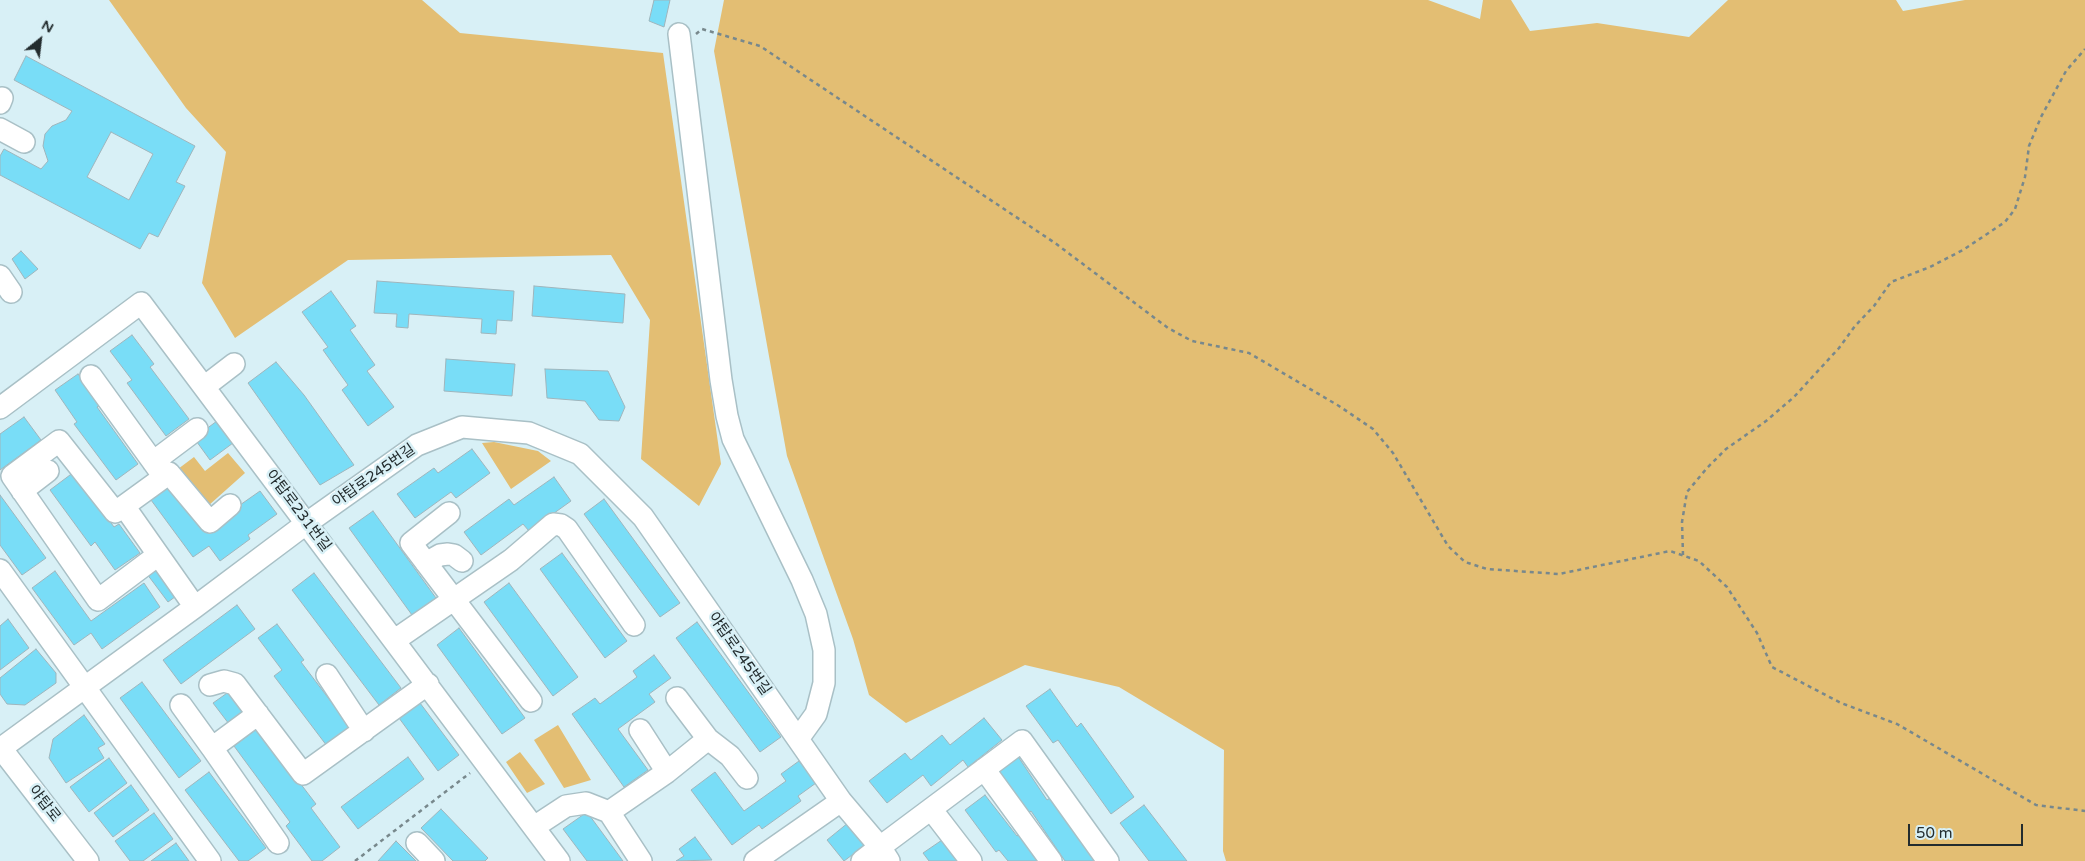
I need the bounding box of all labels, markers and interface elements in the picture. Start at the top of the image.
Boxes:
north arrow [15,15,65,65]
text: N [38,16,57,37]
street label: 야탑로245번길 [329,441,419,511]
street label: 야탑로231번길 [262,467,334,555]
street label: 야탑로245번길 [704,609,774,699]
street label: 야탑로 [24,782,64,826]
scale bar [1910,814,2025,846]
text: 50 m [1916,824,1953,842]

